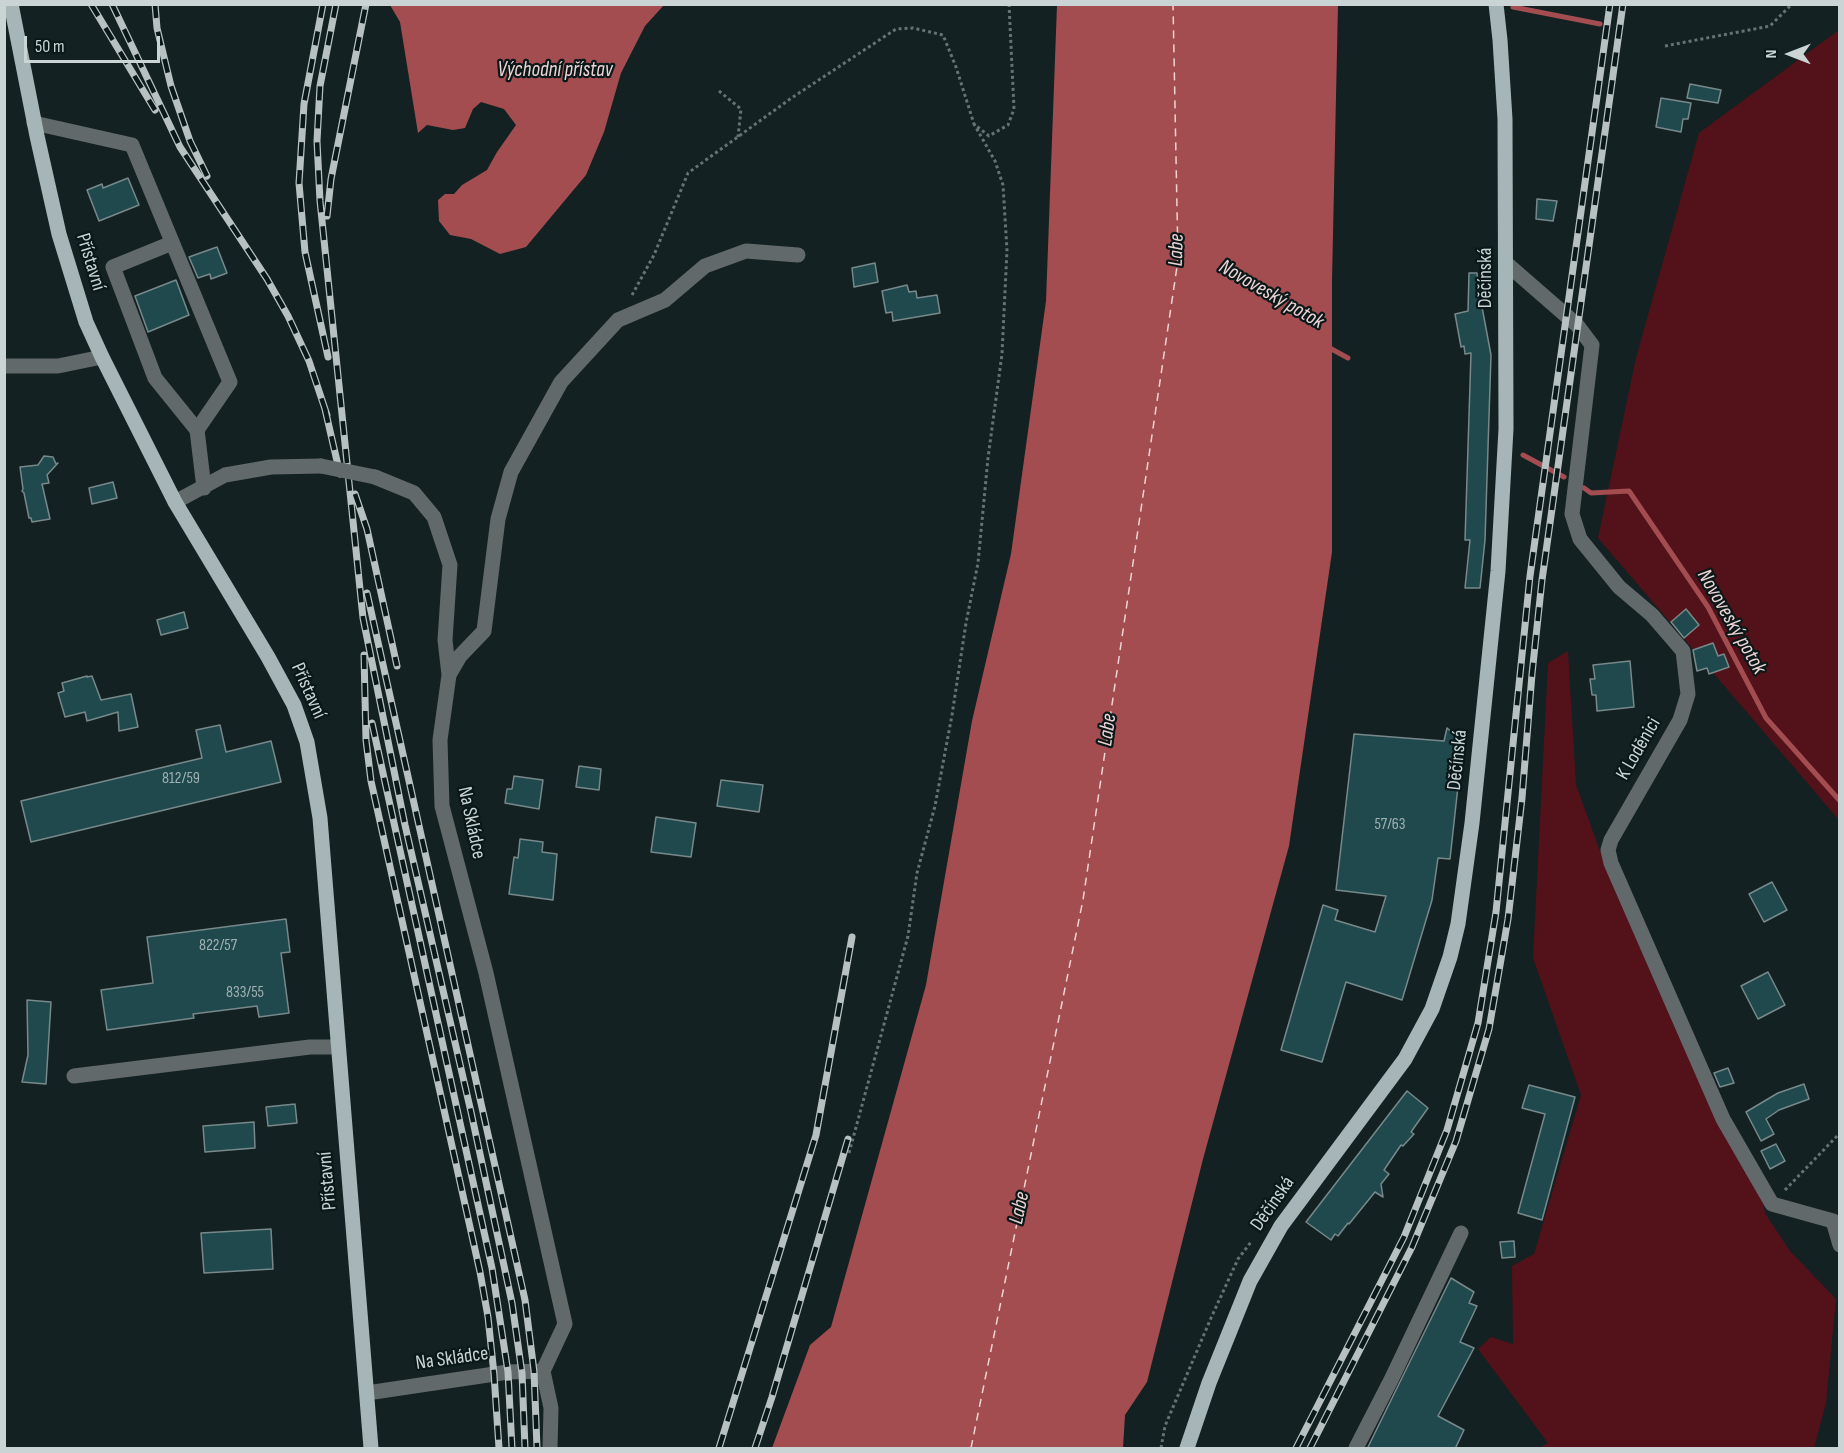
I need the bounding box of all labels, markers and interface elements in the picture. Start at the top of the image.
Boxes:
scale bar [27,24,164,62]
north arrow [1760,24,1820,84]
text: 50 m [35,36,65,57]
text: N [1762,50,1781,58]
water label: Východní přístav [497,58,613,84]
street label: Přístavní [70,230,110,294]
water label: Labe [1164,233,1190,267]
street label: Děčínská [1474,248,1498,308]
water label: Novoveský potok [1214,255,1328,335]
water label: Novoveský potok [1691,565,1771,679]
street label: Přístavní [285,659,331,723]
water label: Labe [1093,712,1123,748]
street label: K Loděnici [1612,713,1666,785]
street label: Děčínská [1443,729,1473,791]
house number: 812/59 [162,769,200,789]
street label: Na Skládce [452,785,490,861]
house number: 57/63 [1374,815,1406,835]
house number: 822/57 [199,936,237,956]
house number: 833/55 [226,983,264,1003]
street label: Přístavní [313,1151,343,1211]
street label: Děčínská [1246,1172,1300,1236]
water label: Labe [1004,1189,1036,1227]
street label: Na Skládce [414,1342,490,1376]

